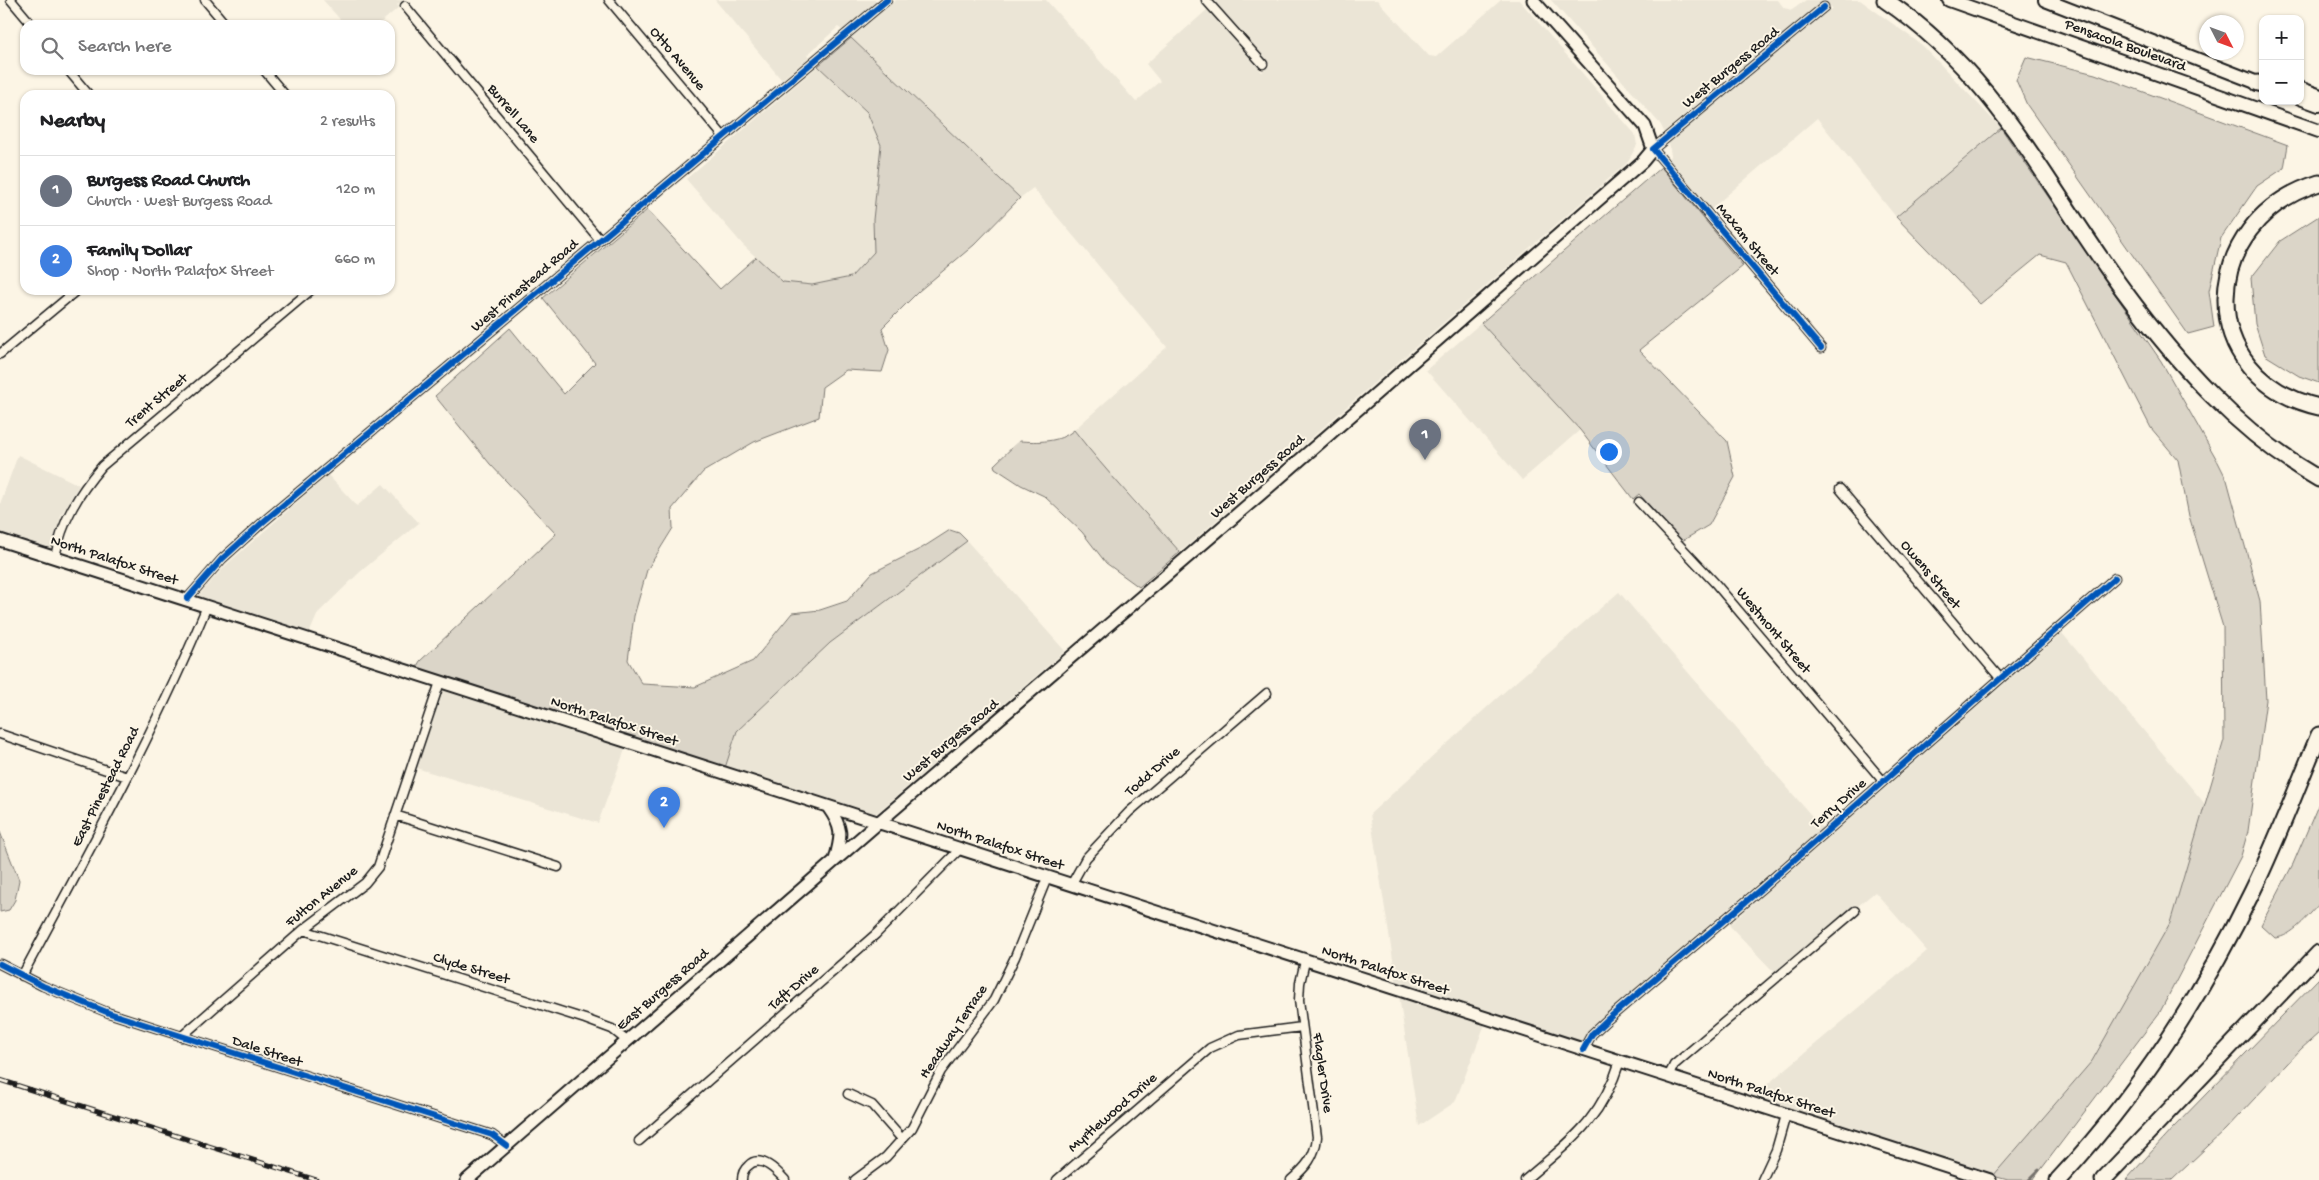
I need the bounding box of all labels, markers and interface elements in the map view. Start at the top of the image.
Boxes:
street label: Pensacola Boulevard [2061,15,2189,77]
north arrow [2199,15,2244,60]
map controls [2259,15,2304,105]
button: + [2259,15,2304,60]
search box [20,20,395,75]
street label: Otto Avenue [645,23,709,95]
street label: West Burgess Road [1679,23,1784,113]
icon: search [38,34,66,62]
text: Search here [78,36,172,59]
button: − [2259,60,2304,105]
street label: Burrell Lane [482,80,543,148]
text: Nearby [40,110,105,135]
text: 2 results [320,113,375,132]
text: Burgess Road Church [87,170,250,193]
text: 1 [53,181,59,200]
text: 120 m [336,181,375,200]
text: Church · West Burgess Road [87,193,271,212]
street label: Maxam Street [1711,200,1784,281]
street label: West Pinestead Road [468,235,583,336]
text: Family Dollar [87,240,191,263]
text: 2 [52,251,60,270]
text: 660 m [335,251,375,270]
text: Shop · North Palafox Street [87,263,273,282]
street label: Trent Street [121,369,193,433]
pin: 1 [1409,419,1441,460]
street label: West Burgess Road [1207,430,1310,523]
your location [1596,439,1622,465]
street label: North Palafox Street [48,532,182,591]
street label: Owens Street [1896,537,1965,615]
street label: Westmont Street [1732,584,1816,679]
street label: North Palafox Street [548,693,682,752]
street label: West Burgess Road [900,695,1003,786]
street label: East Pinestead Road [68,723,145,850]
street label: Todd Drive [1121,743,1185,802]
street label: Terry Drive [1807,775,1871,834]
pin: 2 [648,787,680,828]
street label: North Palafox Street [934,817,1068,876]
street label: Fulton Avenue [281,862,362,932]
street label: North Palafox Street [1319,942,1453,1001]
street label: East Burgess Road [613,944,714,1035]
street label: Clyde Street [431,949,513,990]
street label: Taft Drive [764,961,823,1015]
street label: Headway Terrace [916,981,992,1082]
street label: Flagler Drive [1307,1031,1337,1114]
street label: Dale Street [229,1032,306,1072]
street label: North Palafox Street [1705,1065,1839,1124]
street label: Myrtlewood Drive [1065,1069,1162,1157]

